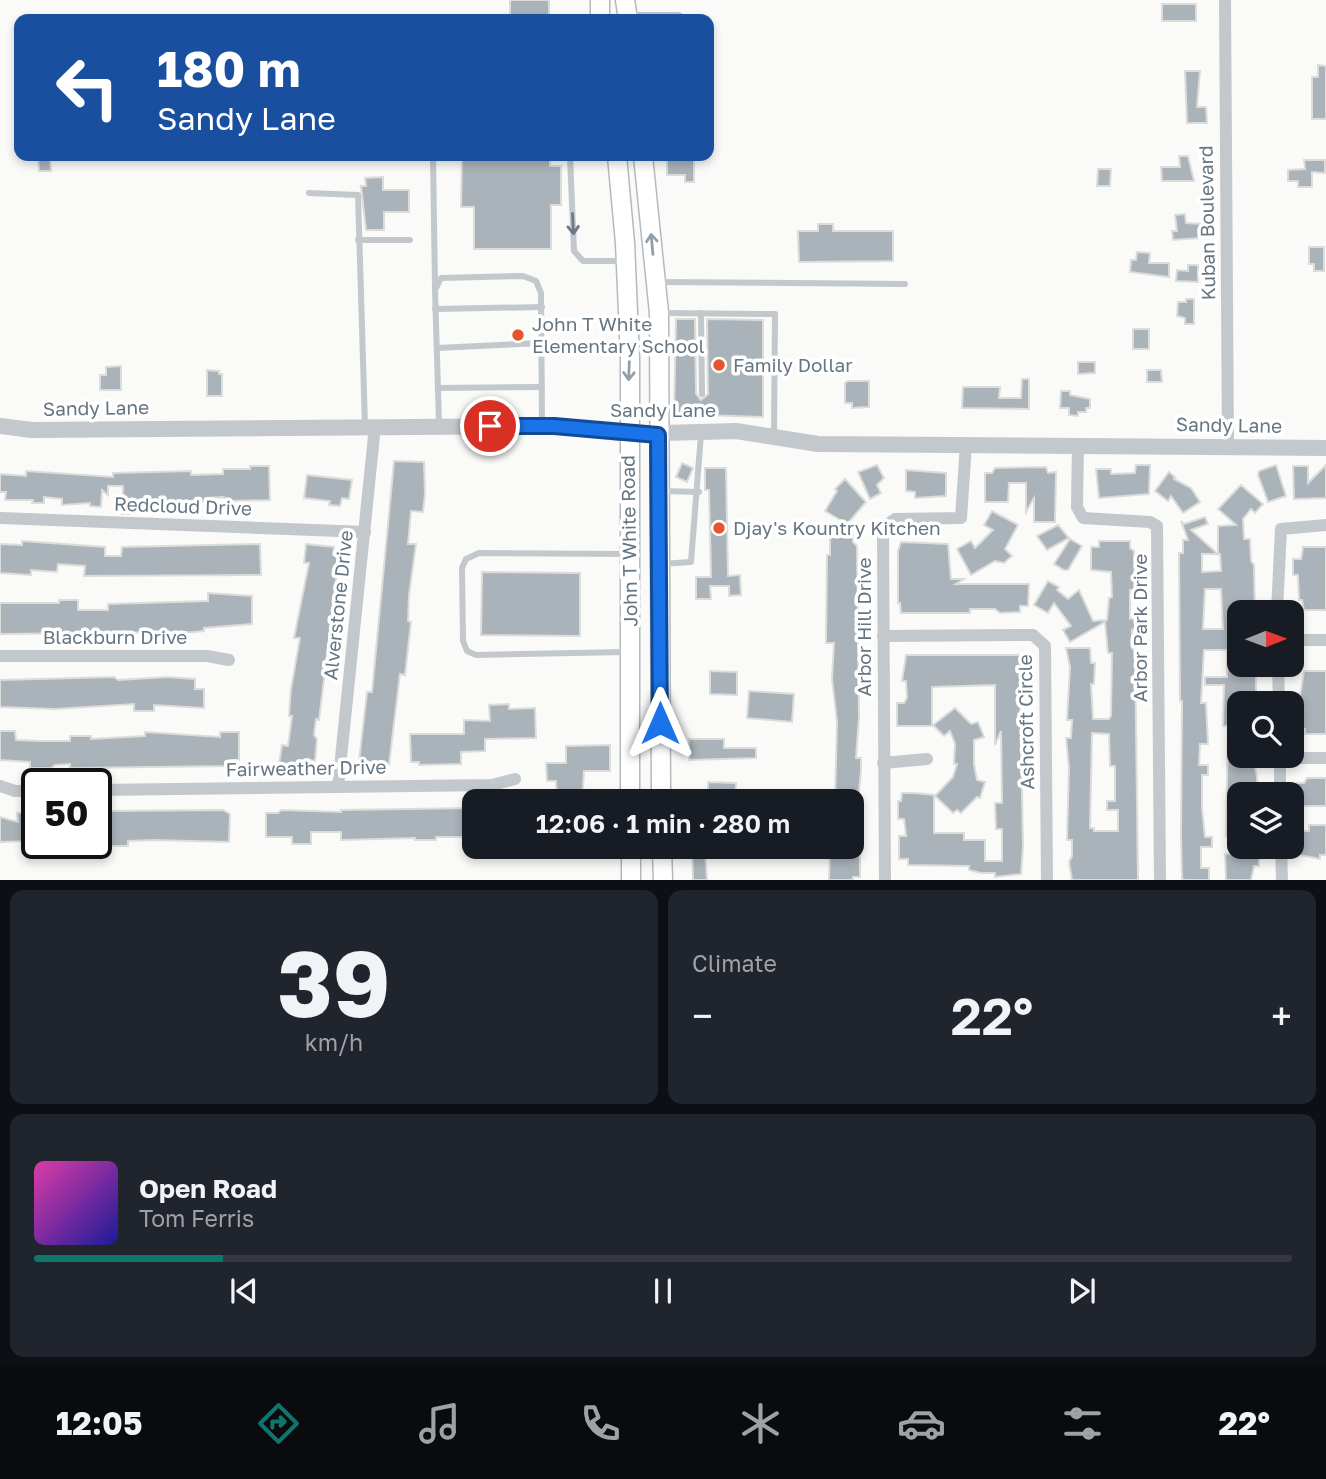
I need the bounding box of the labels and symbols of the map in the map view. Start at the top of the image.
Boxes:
street label: Kuban Boulevard [1194,145,1219,301]
one-way arrow [566,212,579,235]
one-way arrow [645,233,658,255]
place label: John T White Elementary School [532,312,705,357]
marker: John T White Elementary School [510,327,526,343]
place label: Family Dollar [733,353,853,376]
marker: Family Dollar [711,357,727,373]
one-way arrow [623,359,636,382]
street label: Sandy Lane [43,395,149,420]
pin [460,396,520,456]
street label: Sandy Lane [610,398,716,421]
street label: Sandy Lane [1176,412,1282,437]
street label: John T White Road [616,455,641,627]
street label: Redcloud Drive [114,492,252,519]
place label: Djay's Kountry Kitchen [733,516,941,539]
marker: Djay's Kountry Kitchen [711,520,727,536]
street label: Alverstone Drive [318,529,357,681]
street label: Arbor Park Drive [1128,554,1151,702]
street label: Arbor Hill Drive [852,558,875,696]
north arrow [1227,600,1304,677]
street label: Blackburn Drive [43,625,187,648]
street label: Ashcroft Circle [1013,654,1038,790]
position arrow [623,686,697,760]
street label: Fairweather Drive [225,755,387,780]
speed limit sign: 50 [21,768,112,859]

